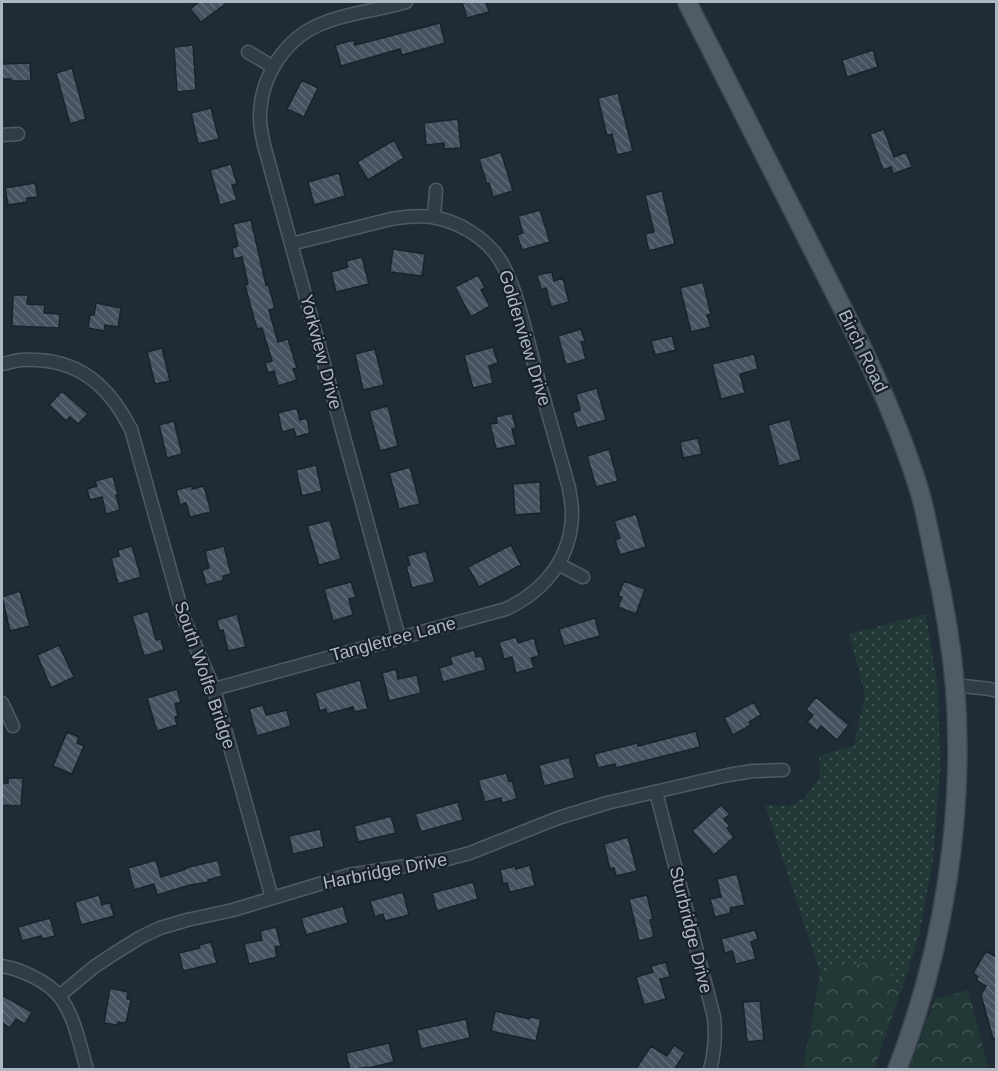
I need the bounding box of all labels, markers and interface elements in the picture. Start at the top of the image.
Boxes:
street label: Goldenview Drive [495,268,555,408]
street label: Yorkview Drive [296,292,346,412]
street label: Birch Road [834,307,892,395]
street label: South Wolfe Bridge [170,599,240,751]
street label: Tangletree Lane [328,613,458,665]
street label: Harbridge Drive [321,849,449,893]
street label: Sturbridge Drive [666,864,716,996]

